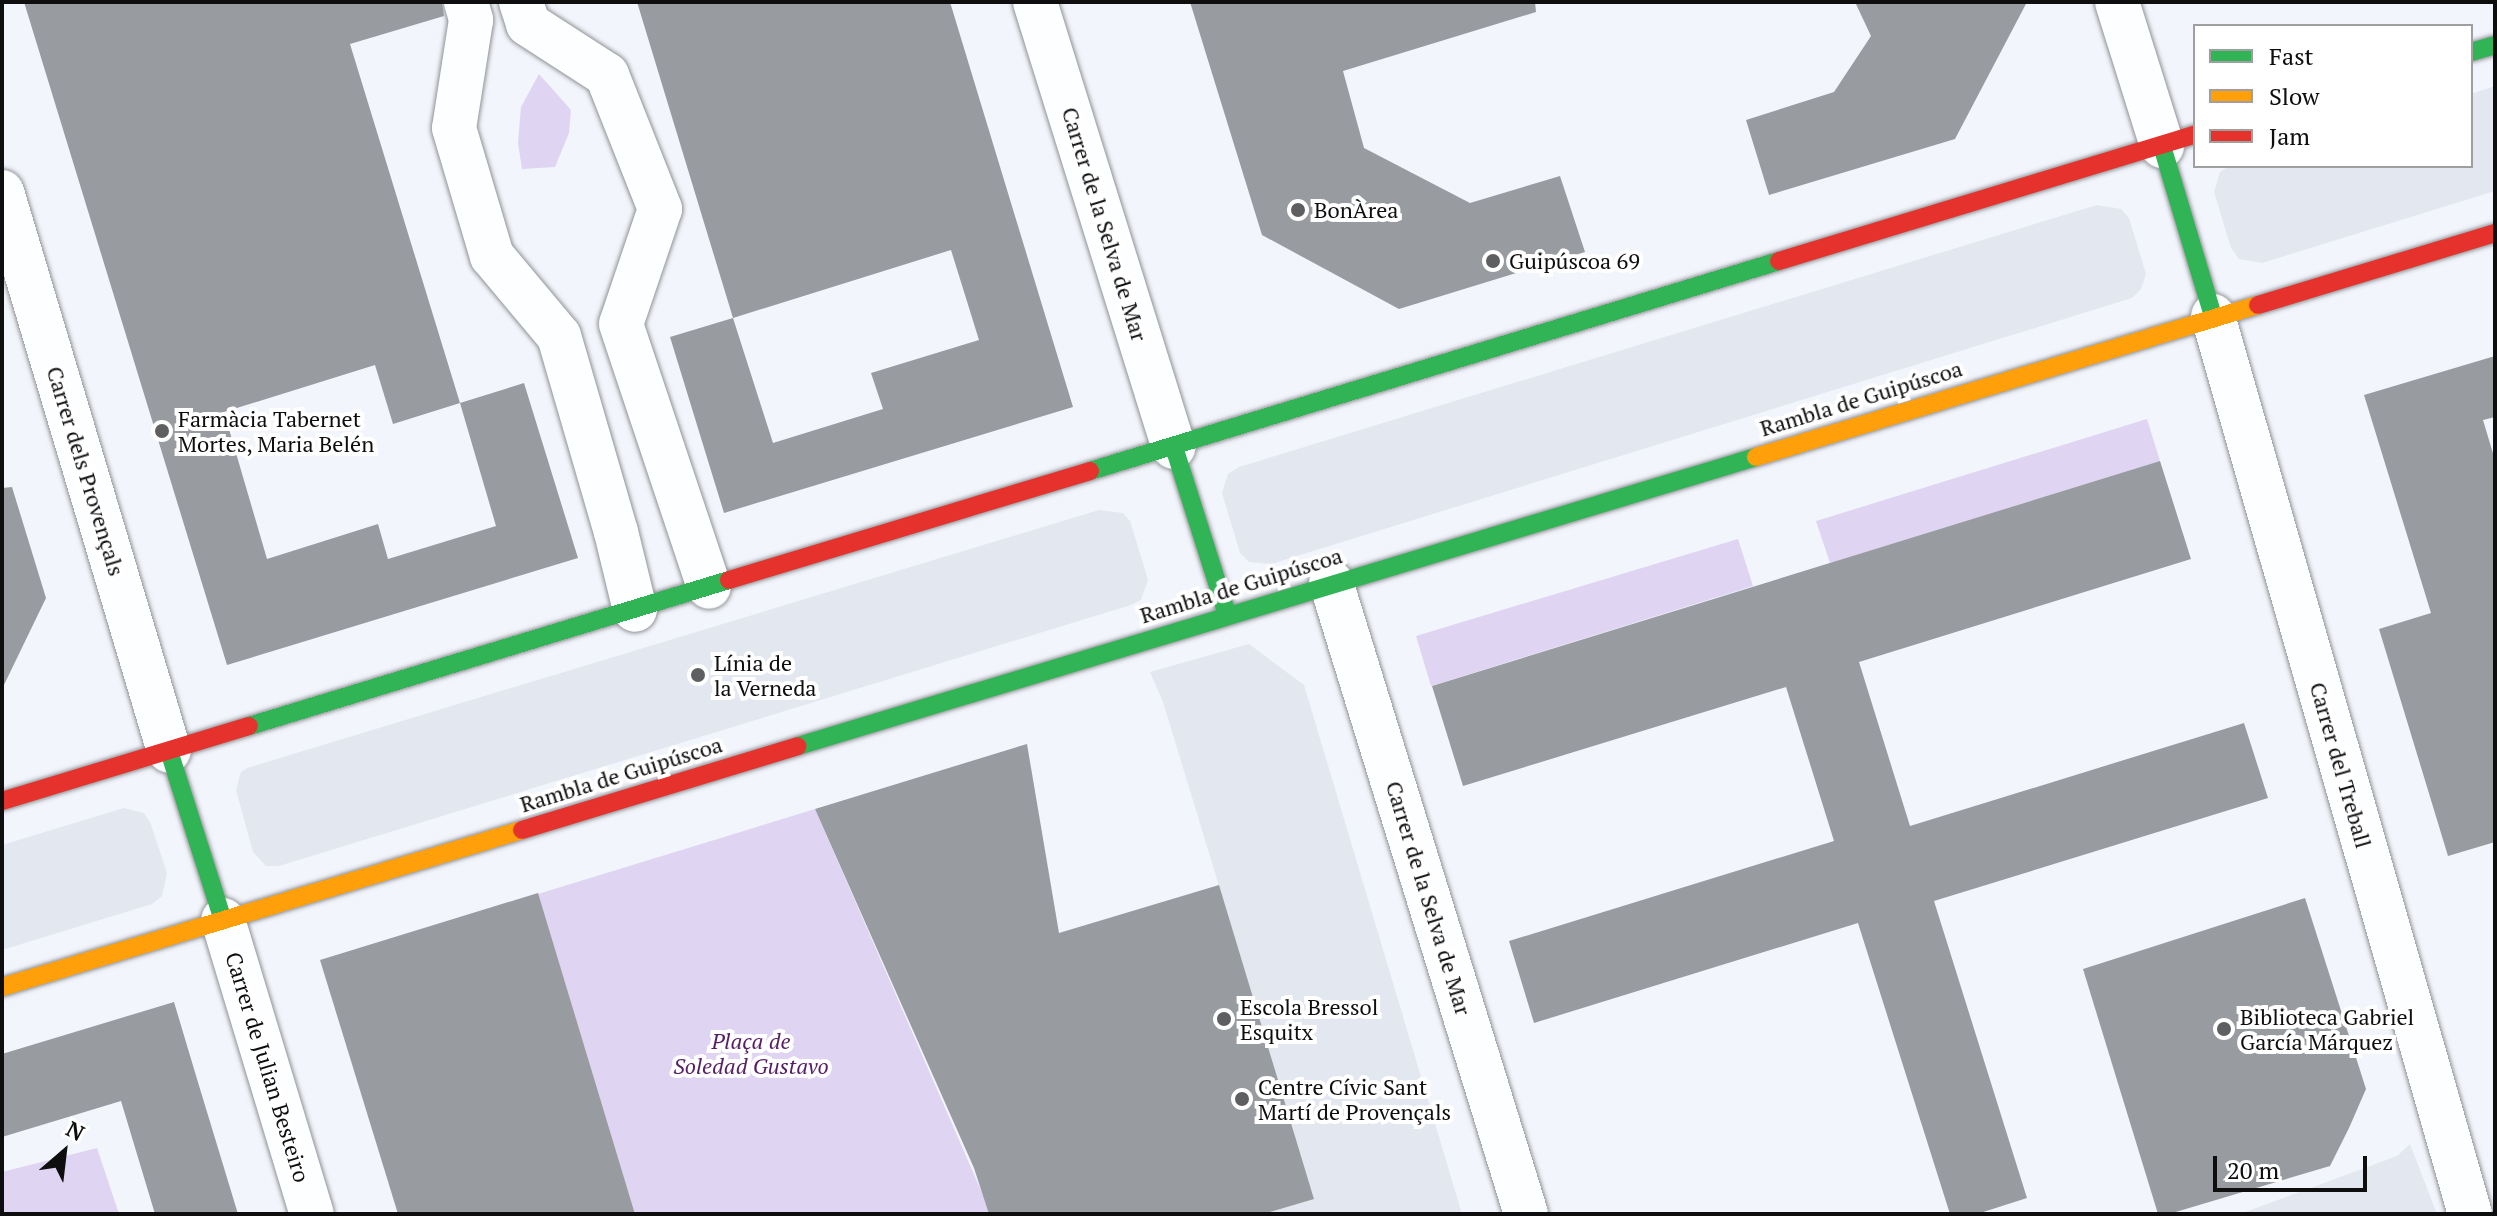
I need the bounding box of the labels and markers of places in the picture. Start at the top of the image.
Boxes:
place label: BonÀrea [1314,197,1398,223]
marker: BonÀrea [1289,201,1307,219]
place label: Guipúscoa 69 [1509,248,1640,274]
marker: Guipúscoa 69 [1484,252,1502,270]
place label: Farmàcia Tabernet Mortes, Maria Belén [178,405,375,456]
marker: Farmàcia Tabernet Mortes, Maria Belén [153,422,171,440]
place label: Línia de la Verneda [714,649,817,700]
marker: Línia de la Verneda [689,666,707,684]
place label: Escola Bressol Esquitx [1240,993,1378,1044]
place label: Biblioteca Gabriel García Márquez [2240,1003,2414,1054]
marker: Escola Bressol Esquitx [1215,1010,1233,1028]
marker: Biblioteca Gabriel García Márquez [2215,1020,2233,1038]
place label: Centre Cívic Sant Martí de Provençals [1258,1073,1451,1124]
marker: Centre Cívic Sant Martí de Provençals [1233,1090,1251,1108]

